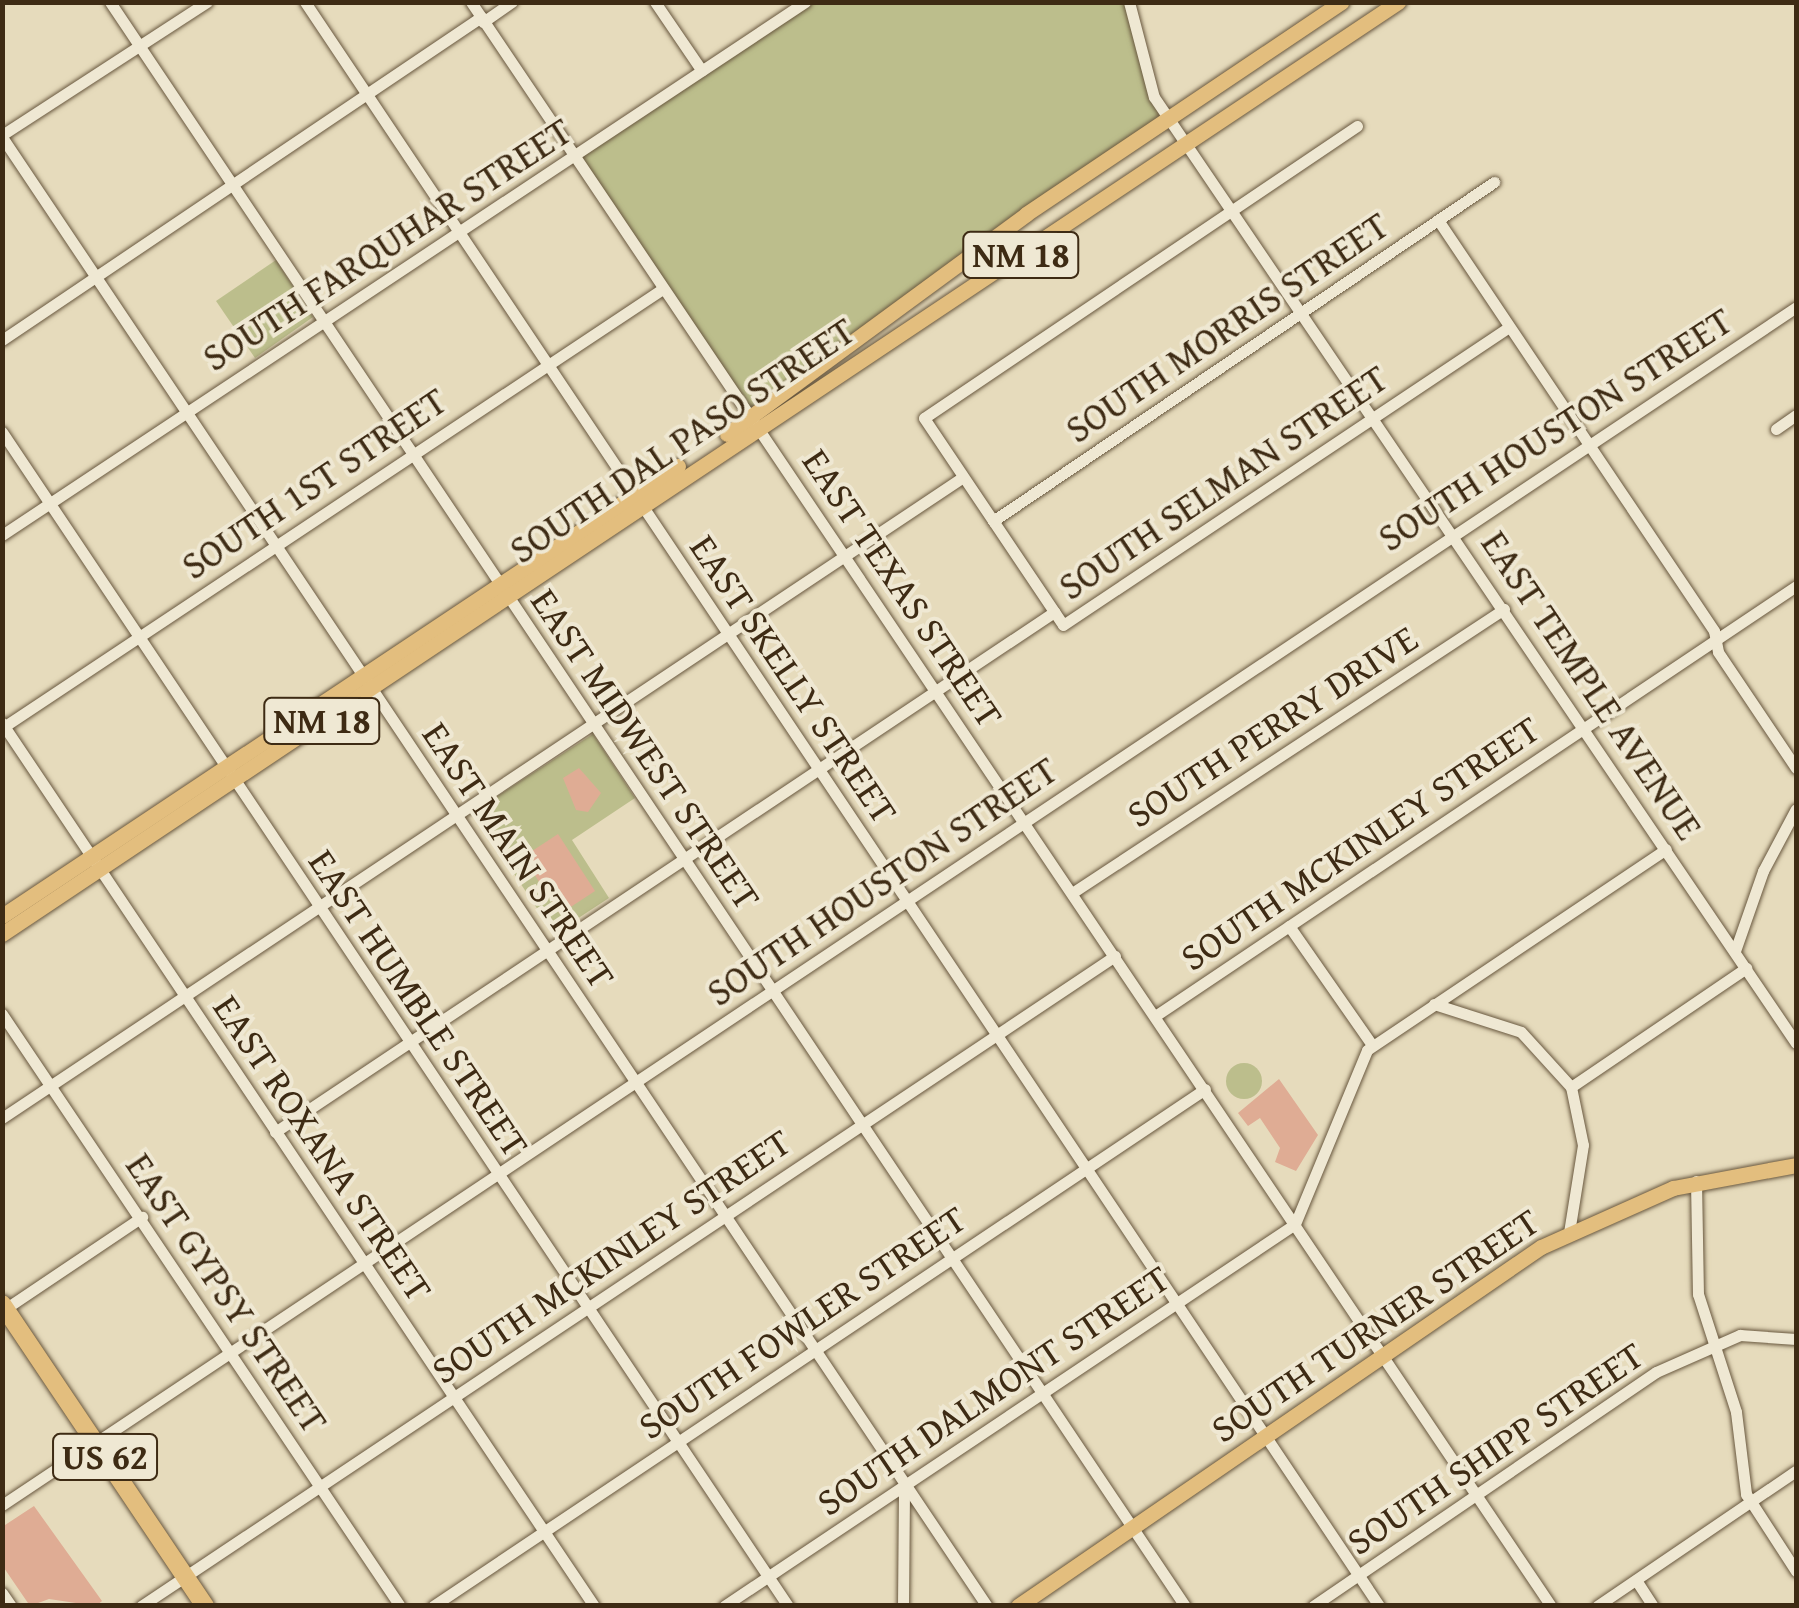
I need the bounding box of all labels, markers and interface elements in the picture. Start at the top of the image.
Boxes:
street label: SOUTH FARQUHAR STREET [194,108,580,380]
street label: SOUTH MORRIS STREET [1057,202,1397,452]
road number: NM 18 [961,225,1081,285]
street label: SOUTH HOUSTON STREET [1370,298,1740,560]
street label: SOUTH DAL PASO STREET [501,308,863,572]
street label: SOUTH SELMAN STREET [1050,355,1396,609]
street label: SOUTH 1ST STREET [173,378,455,588]
street label: EAST TEXAS STREET [793,440,1013,736]
street label: EAST TEMPLE AVENUE [1472,522,1712,848]
street label: EAST SKELLY STREET [681,526,907,832]
street label: EAST MIDWEST STREET [522,580,770,918]
street label: SOUTH PERRY DRIVE [1118,615,1426,837]
road number: NM 18 [262,691,382,751]
street label: SOUTH MCKINLEY STREET [1172,706,1548,980]
street label: EAST MAIN STREET [413,713,625,997]
street label: SOUTH HOUSTON STREET [698,747,1066,1015]
street label: EAST HUMBLE STREET [299,841,539,1165]
street label: EAST ROXANA STREET [204,986,442,1310]
street label: SOUTH MCKINLEY STREET [423,1119,799,1393]
street label: EAST GYPSY STREET [117,1145,337,1441]
street label: SOUTH FOWLER STREET [630,1195,974,1449]
street label: SOUTH TURNER STREET [1202,1198,1548,1452]
street label: SOUTH DALMONT STREET [808,1255,1178,1525]
street label: SOUTH SHIPP STREET [1338,1332,1652,1564]
road number: US 62 [50,1427,160,1487]

